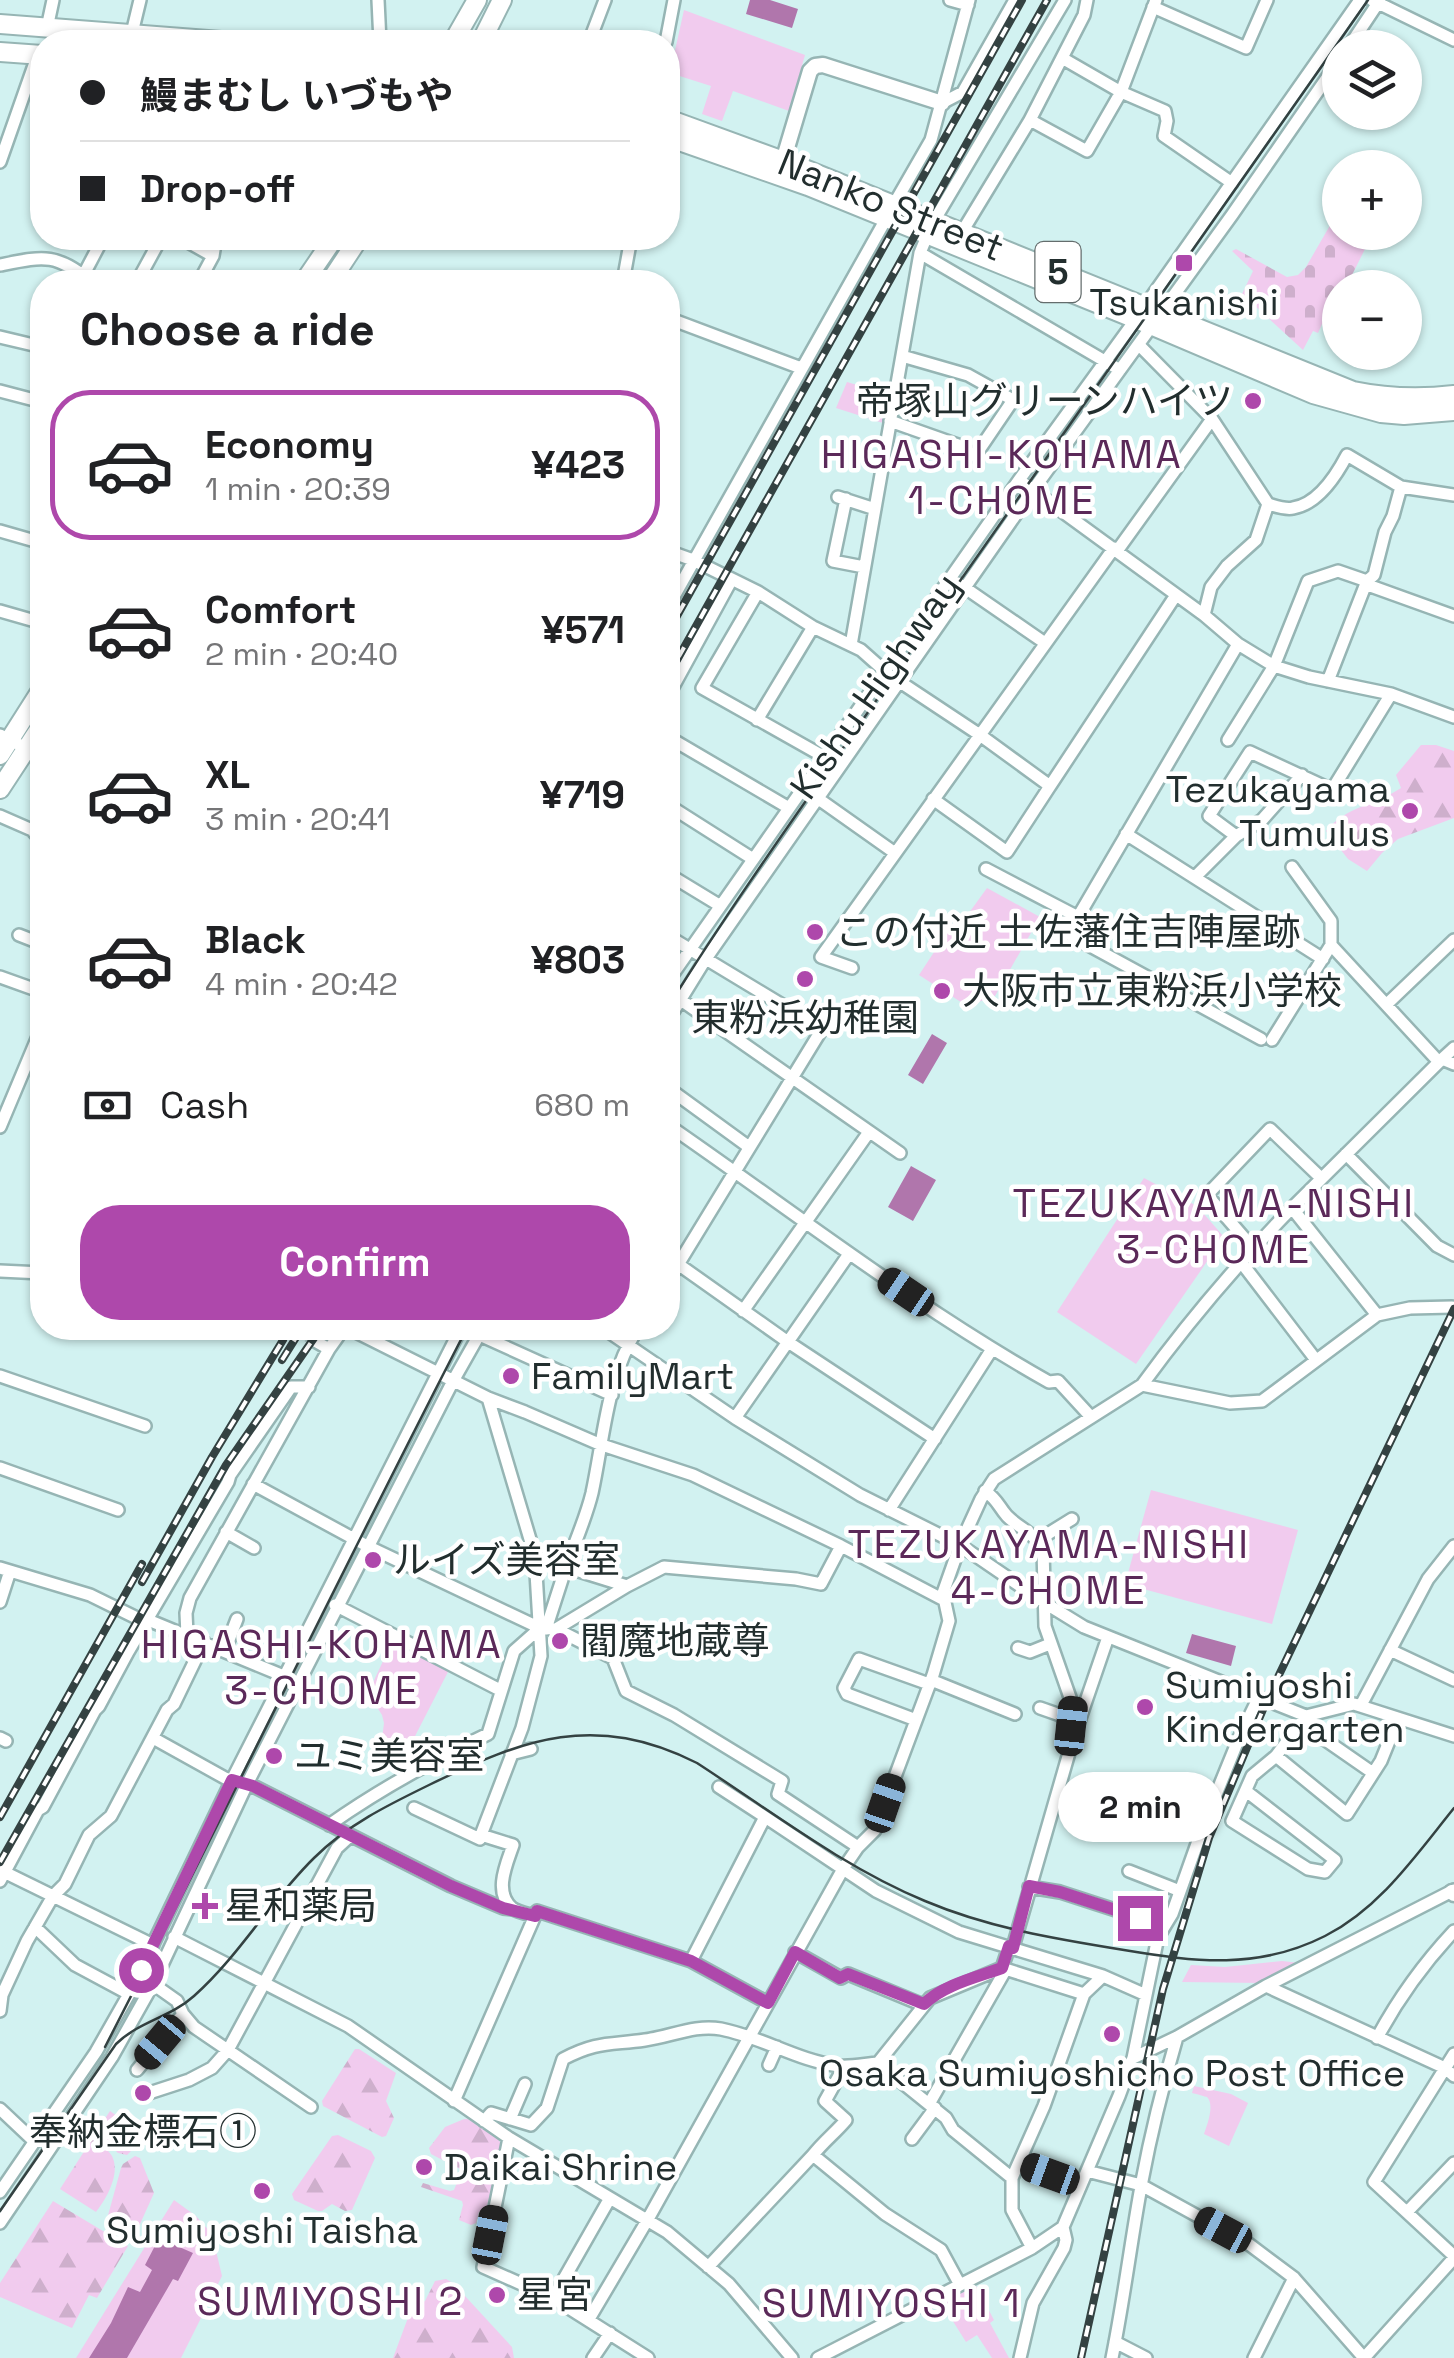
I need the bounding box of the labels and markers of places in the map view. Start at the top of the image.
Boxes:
marker: Tsukanishi [1173,252,1195,274]
place label: Tsukanishi [1089,278,1279,326]
place label: 帝塚山グリーンハイツ [856,377,1233,425]
marker: 帝塚山グリーンハイツ [1242,390,1264,412]
place label: Tezukayama Tumulus [1166,765,1390,857]
marker: Tezukayama Tumulus [1399,800,1421,822]
place label: この付近 土佐藩住吉陣屋跡 [835,908,1301,956]
marker: この付近 土佐藩住吉陣屋跡 [804,921,826,943]
place label: 大阪市立東粉浜小学校 [962,967,1342,1015]
marker: 東粉浜幼稚園 [794,968,816,990]
marker: 大阪市立東粉浜小学校 [931,980,953,1002]
place label: 東粉浜幼稚園 [691,994,919,1042]
place label: FamilyMart [531,1352,734,1400]
marker: FamilyMart [500,1365,522,1387]
place label: ルイズ美容室 [393,1536,620,1584]
marker: ルイズ美容室 [362,1549,384,1571]
place label: 閻魔地蔵尊 [580,1617,770,1665]
marker: 閻魔地蔵尊 [549,1630,571,1652]
place label: Sumiyoshi Kindergarten [1165,1661,1405,1753]
marker: Sumiyoshi Kindergarten [1134,1696,1156,1718]
place label: ユミ美容室 [294,1732,484,1780]
marker: ユミ美容室 [263,1745,285,1767]
place label: 星和薬局 [225,1882,377,1930]
marker: 星和薬局 [194,1895,216,1917]
marker: Osaka Sumiyoshicho Post Office [1101,2023,1123,2045]
place label: Osaka Sumiyoshicho Post Office [819,2049,1405,2097]
marker: 奉納金標石① [132,2082,154,2104]
place label: 奉納金標石① [29,2108,257,2156]
place label: Daikai Shrine [444,2143,677,2191]
marker: Daikai Shrine [413,2156,435,2178]
marker: Sumiyoshi Taisha [251,2180,273,2202]
place label: Sumiyoshi Taisha [106,2206,418,2254]
place label: 星宮 [517,2271,593,2319]
marker: 星宮 [486,2284,508,2306]

